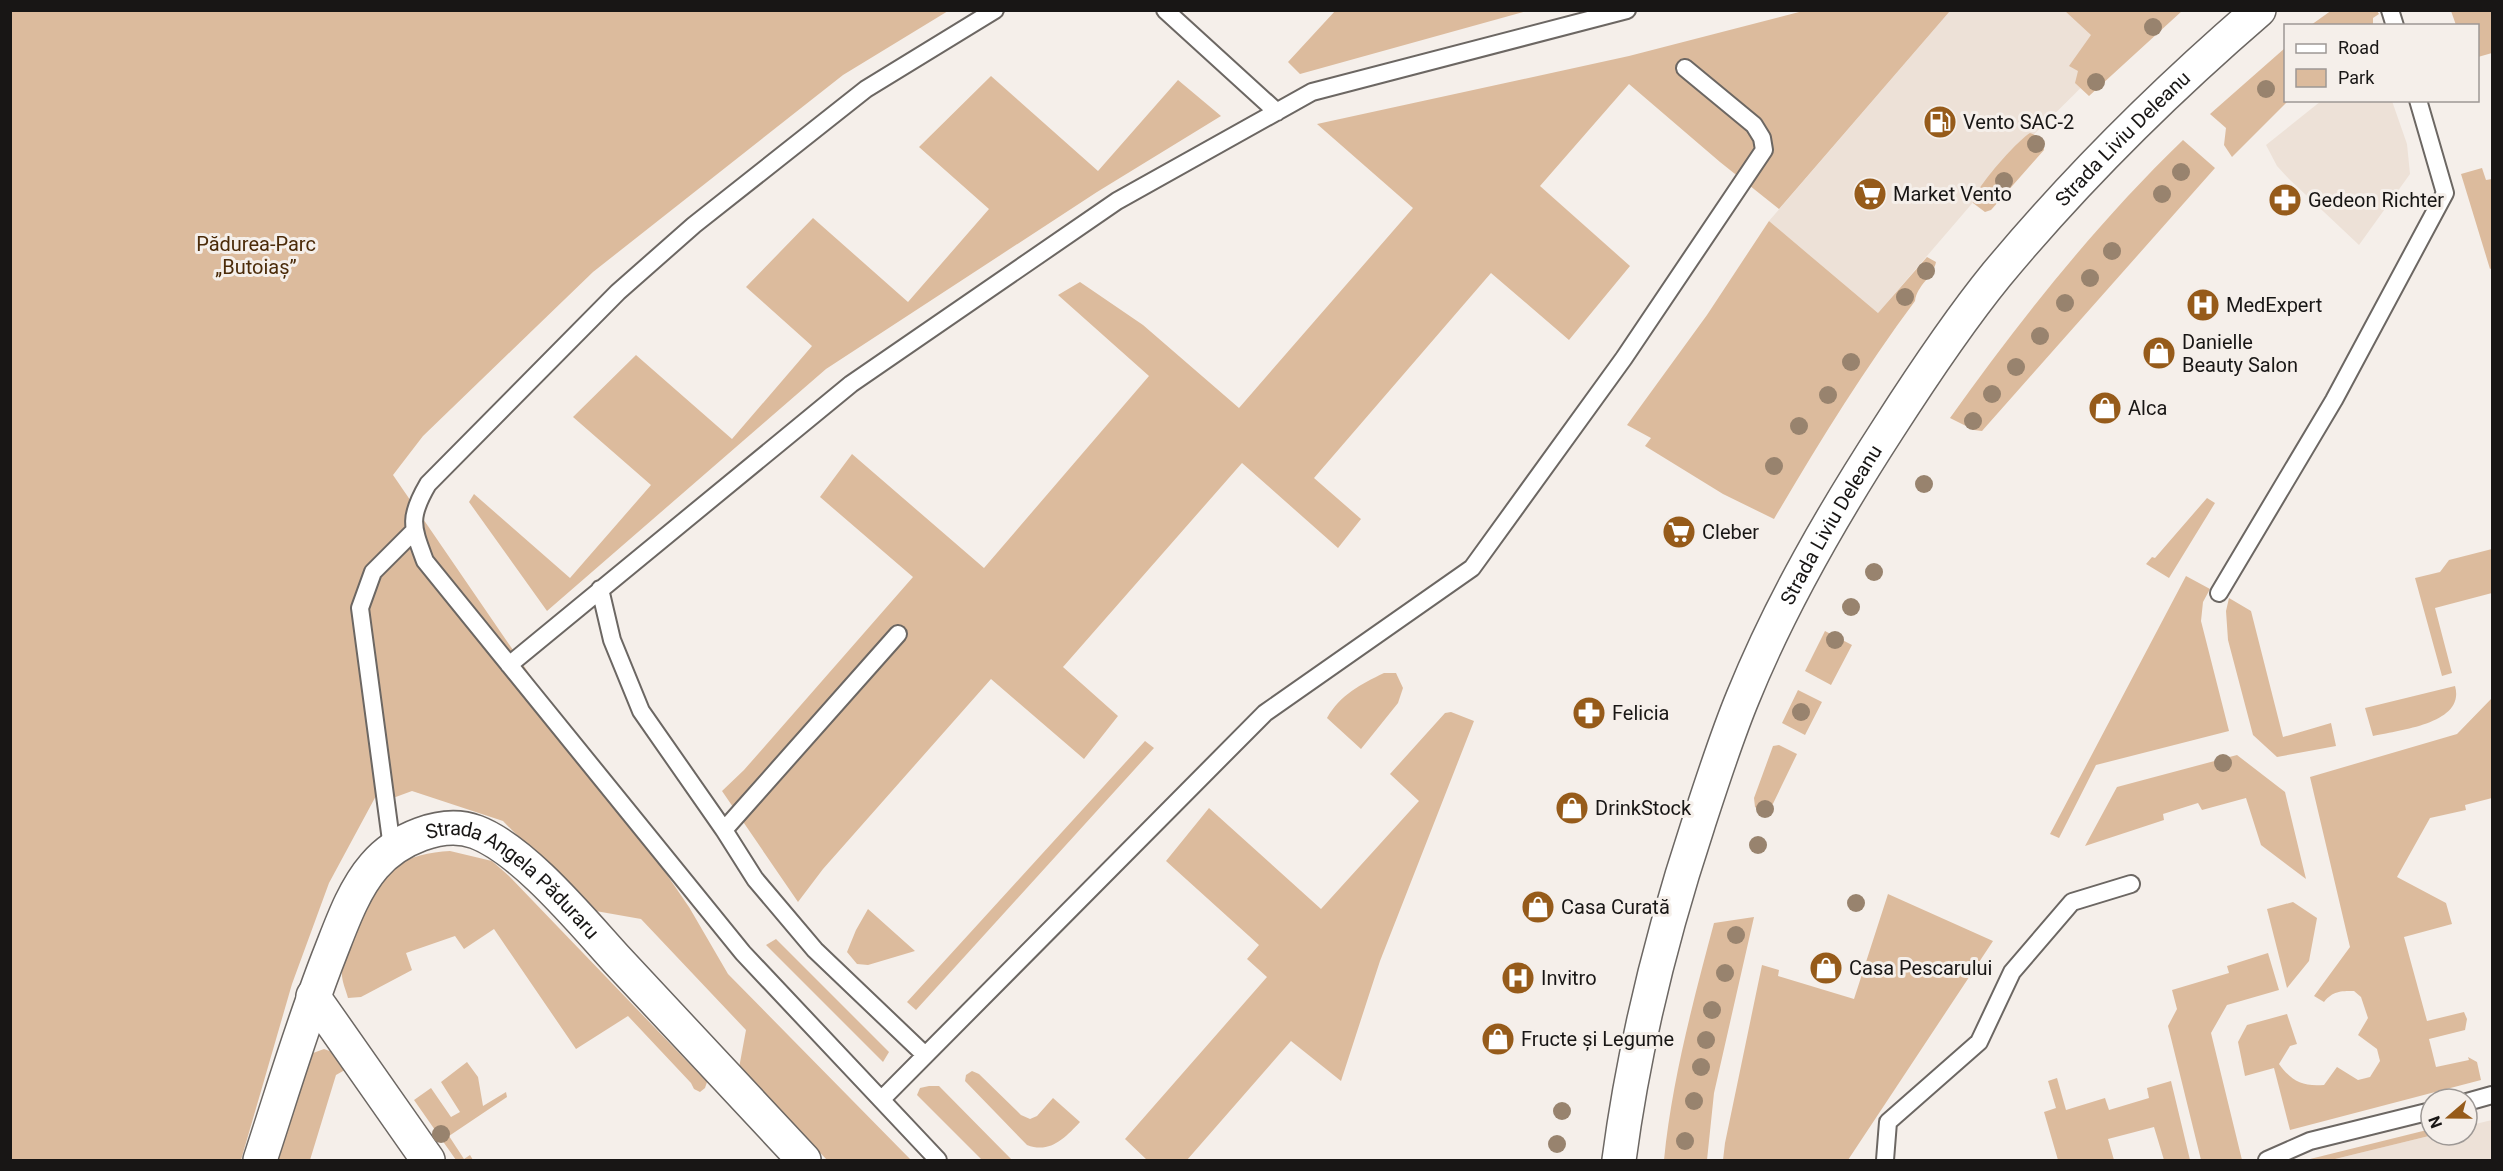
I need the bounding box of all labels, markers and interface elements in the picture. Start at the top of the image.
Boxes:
legend [2284,24,2479,102]
text: Road [2338,37,2379,58]
street label: Strada Liviu Deleanu [2050,66,2195,211]
text: Park [2338,67,2375,88]
fuel station icon: Vento SAC-2 [1922,104,1958,140]
place label: Vento SAC-2 [1963,110,2074,134]
supermarket icon: Market Vento [1852,176,1888,212]
place label: Market Vento [1893,182,2012,206]
pharmacy icon: Gedeon Richter [2267,182,2303,218]
place label: Gedeon Richter [2308,188,2444,212]
park label: Pădurea-Parc „Butoiaș” [196,232,316,279]
hospital icon: MedExpert [2185,287,2221,323]
place label: MedExpert [2226,293,2322,317]
place label: Danielle Beauty Salon [2182,330,2298,377]
shop icon: Danielle Beauty Salon [2141,335,2177,371]
shop icon: Alca [2087,390,2123,426]
place label: Alca [2128,396,2167,420]
street label: Strada Liviu Deleanu [1775,440,1887,609]
supermarket icon: Cleber [1661,514,1697,550]
place label: Cleber [1702,520,1759,544]
pharmacy icon: Felicia [1571,695,1607,731]
place label: Felicia [1612,701,1669,725]
shop icon: DrinkStock [1554,790,1590,826]
place label: DrinkStock [1595,796,1692,820]
street label: Strada Angela Păduraru [423,816,604,944]
shop icon: Casa Curată [1520,889,1556,925]
place label: Casa Curată [1561,895,1670,919]
shop icon: Casa Pescarului [1808,950,1844,986]
place label: Casa Pescarului [1849,956,1992,980]
hospital icon: Invitro [1500,960,1536,996]
place label: Invitro [1541,966,1597,990]
shop icon: Fructe și Legume [1480,1021,1516,1057]
place label: Fructe și Legume [1521,1027,1674,1051]
north arrow [2419,1087,2479,1147]
text: N [2425,1113,2446,1131]

